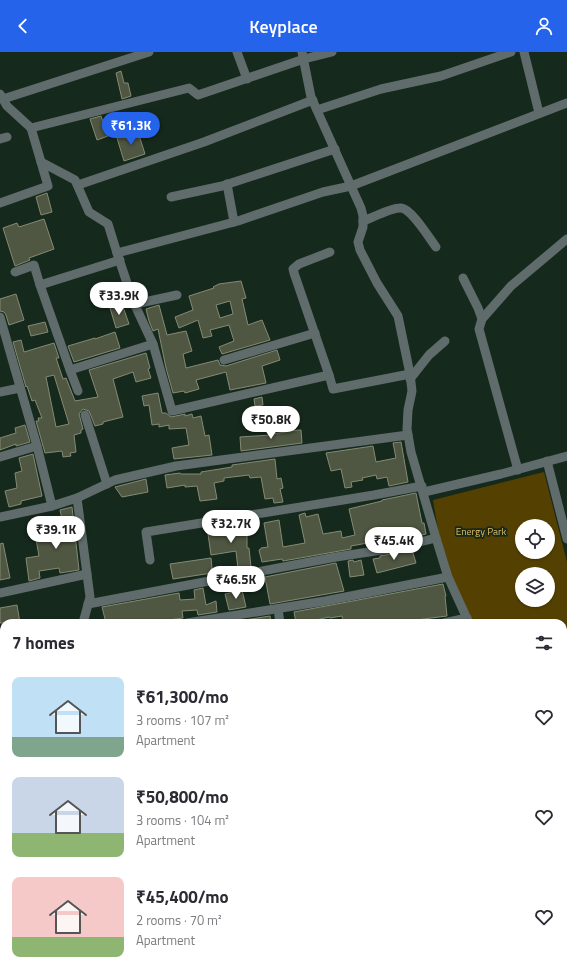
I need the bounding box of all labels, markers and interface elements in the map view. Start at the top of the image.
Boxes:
text: Keyplace [249,13,318,40]
icon: back [12,15,34,37]
icon: person [533,15,555,37]
pin: ₹61.3K [98,112,164,146]
text: ₹61.3K [111,115,151,135]
pin: ₹33.9K [86,282,152,316]
text: ₹33.9K [99,285,139,305]
pin: ₹50.8K [238,406,304,440]
text: ₹50.8K [251,409,291,429]
pin: ₹32.7K [198,510,264,544]
text: ₹32.7K [211,513,251,533]
pin: ₹39.1K [23,516,89,550]
text: ₹39.1K [36,519,76,539]
map controls [515,519,555,607]
button: locate [515,519,555,559]
park label: Energy Park [456,524,507,539]
pin: ₹45.4K [361,527,427,561]
text: ₹45.4K [374,530,414,550]
pin: ₹46.5K [203,566,269,600]
button: layers [515,567,555,607]
text: ₹46.5K [216,569,256,589]
text: 7 homes [12,630,75,656]
icon: filters [533,632,555,654]
text: ₹61,300/mo [136,684,229,710]
icon: home [44,693,92,741]
icon: heart [533,706,555,728]
text: 3 rooms · 107 m² [136,710,229,730]
text: Apartment [136,730,195,750]
text: ₹50,800/mo [136,784,229,810]
icon: home [44,793,92,841]
icon: heart [533,806,555,828]
text: 3 rooms · 104 m² [136,810,229,830]
text: Apartment [136,830,195,850]
text: ₹45,400/mo [136,884,229,910]
icon: home [44,893,92,941]
icon: heart [533,906,555,928]
text: 2 rooms · 70 m² [136,910,222,930]
text: Apartment [136,930,195,950]

